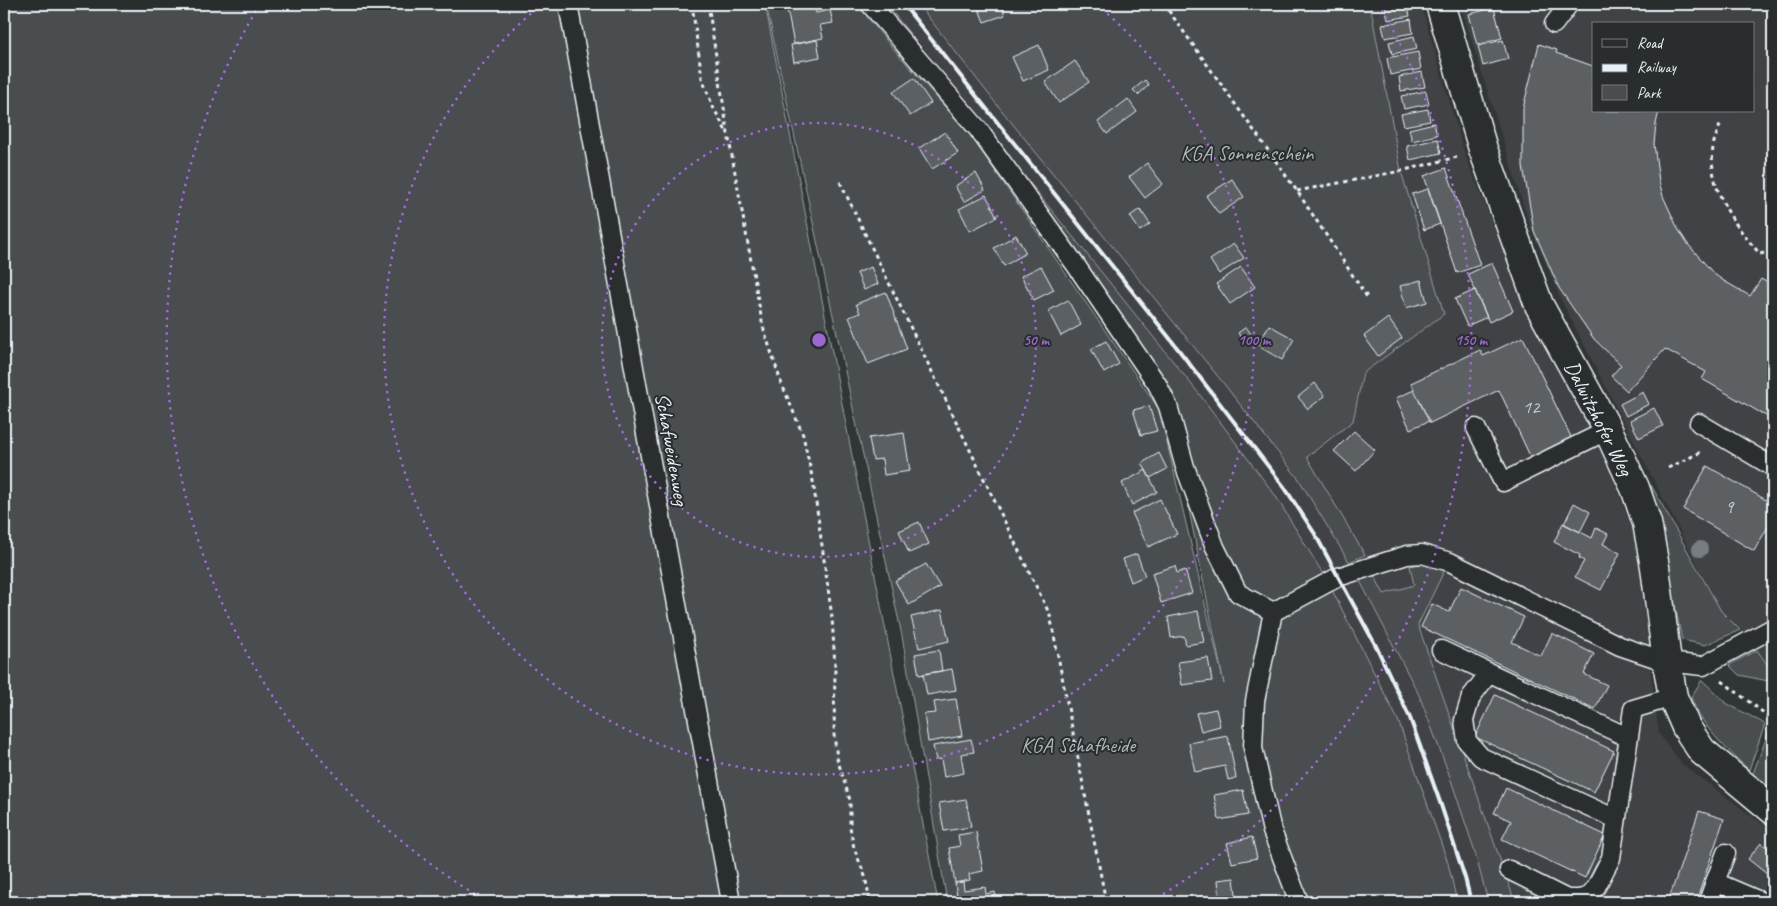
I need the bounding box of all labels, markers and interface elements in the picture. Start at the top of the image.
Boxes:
legend [1592,22,1754,112]
text: Road [1637,34,1664,53]
text: Railway [1637,58,1678,77]
text: Park [1637,84,1662,103]
park label: KGA Sonnenschein [1181,140,1314,166]
centre of rings [810,331,828,349]
text: 50 m [1023,331,1050,350]
text: 100 m [1238,331,1272,350]
text: 150 m [1455,331,1489,350]
street label: Dalwitzhofer Weg [1559,356,1640,481]
street label: Schafweidenweg [649,391,695,509]
house number: 12 [1522,395,1541,419]
house number: 9 [1725,495,1735,519]
park label: KGA Schafheide [1021,732,1137,758]

